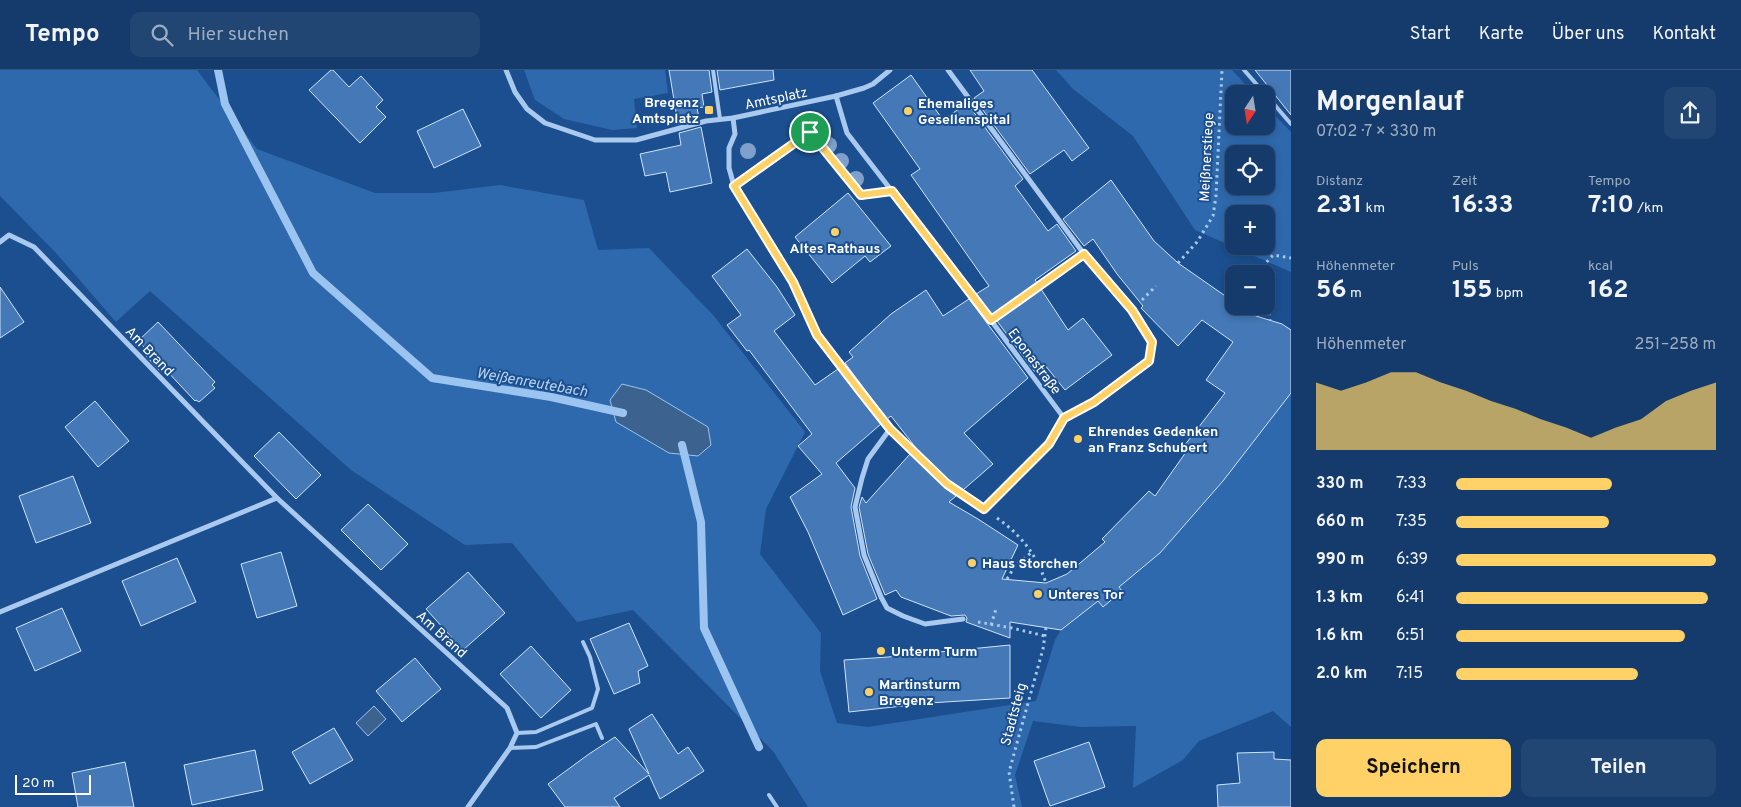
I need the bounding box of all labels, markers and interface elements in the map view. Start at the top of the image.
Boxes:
search box [130,12,480,57]
text: Tempo [25,20,100,50]
icon: search [148,21,176,49]
text: Hier suchen [188,23,289,47]
text: Start [1410,23,1451,46]
text: Karte [1479,23,1524,46]
text: Über uns [1552,23,1624,46]
text: Kontakt [1652,23,1716,46]
street label: Amtsplatz [743,85,809,114]
north arrow [1225,85,1275,135]
map controls [1225,85,1275,315]
text: Morgenlauf [1316,85,1464,121]
button: share [1664,87,1716,139]
place label: Bregenz Amtsplatz [632,95,699,128]
place label: Ehemaliges Gesellenspital [918,96,1010,129]
marker: Bregenz Amtsplatz [703,104,715,116]
marker: Ehemaliges Gesellenspital [902,105,914,117]
pin [789,111,831,153]
street label: Meißnerstiege [1197,112,1218,202]
icon: arrive [796,118,824,146]
text: 07:02 · 7 × 330 m [1316,122,1436,142]
button: locate [1225,145,1275,195]
text: Distanz [1316,173,1363,190]
text: Zeit [1452,173,1477,190]
text: Tempo [1588,173,1631,190]
text: 2.31 [1316,190,1362,222]
text: 16:33 [1452,190,1513,222]
text: 7:10 [1588,190,1634,222]
text: km [1362,200,1385,217]
text: /km [1634,200,1663,217]
button: + [1225,205,1275,255]
marker: Altes Rathaus [829,226,841,238]
place label: Altes Rathaus [790,241,881,258]
text: Höhenmeter [1316,258,1395,275]
text: Puls [1452,258,1479,275]
text: kcal [1588,258,1613,275]
button: − [1225,265,1275,315]
text: 56 [1316,275,1347,307]
text: 155 [1452,275,1493,307]
text: 162 [1588,275,1629,307]
text: m [1347,285,1362,302]
text: bpm [1493,285,1523,302]
street label: Am Brand [121,324,177,380]
street label: Eponastraße [1003,325,1064,398]
text: Höhenmeter [1316,335,1406,355]
text: 251–258 m [1635,335,1716,355]
water label: Weißenreutebach [475,364,589,403]
place label: Ehrendes Gedenken an Franz Schubert [1088,424,1218,457]
marker: Ehrendes Gedenken an Franz Schubert [1072,433,1084,445]
text: 330 m [1316,474,1363,494]
text: 7:33 [1396,474,1427,494]
text: 660 m [1316,512,1364,532]
text: 7:35 [1396,512,1427,532]
text: 990 m [1316,550,1364,570]
text: 6:39 [1396,550,1428,570]
place label: Haus Storchen [982,556,1078,573]
marker: Haus Storchen [966,557,978,569]
place label: Unteres Tor [1048,587,1124,604]
marker: Unteres Tor [1032,588,1044,600]
text: 1.3 km [1316,588,1363,608]
text: 6:41 [1396,588,1425,608]
street label: Am Brand [412,608,470,662]
text: 1.6 km [1316,626,1363,646]
text: 6:51 [1396,626,1425,646]
place label: Unterm Turm [891,644,977,661]
marker: Unterm Turm [875,645,887,657]
text: 2.0 km [1316,664,1367,684]
text: 7:15 [1396,664,1423,684]
place label: Martinsturm Bregenz [879,677,960,710]
street label: Stadtsteig [998,681,1031,748]
marker: Martinsturm Bregenz [863,686,875,698]
button: Speichern [1316,739,1511,797]
button: Teilen [1521,739,1716,797]
scale bar [15,772,91,795]
text: 20 m [22,775,55,792]

